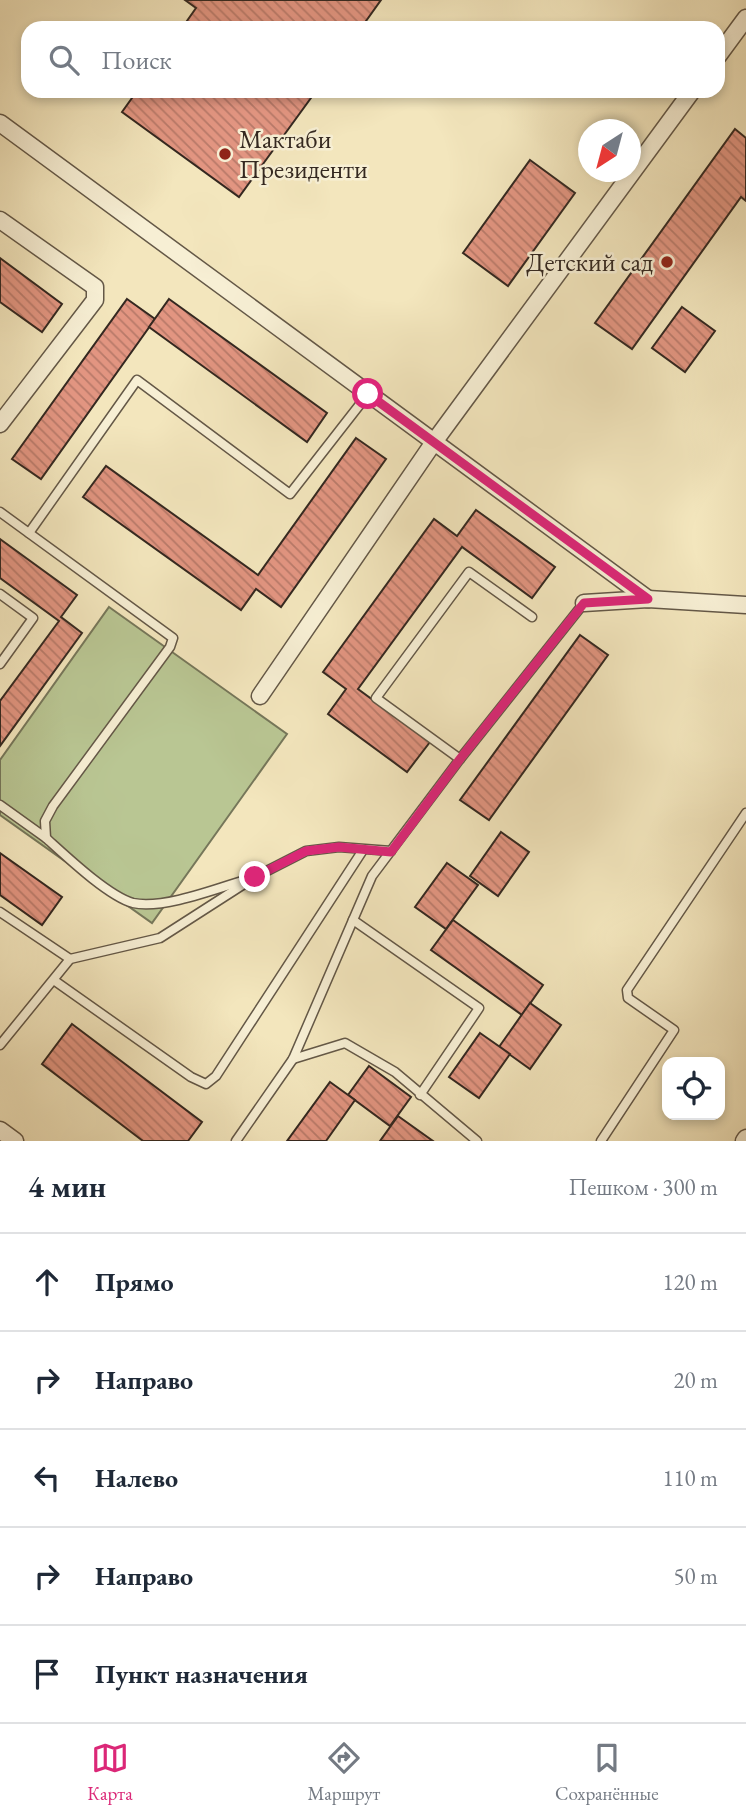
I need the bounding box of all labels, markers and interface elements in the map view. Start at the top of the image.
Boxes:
search box [21,21,725,98]
icon: search [45,41,83,79]
text: Поиск [101,43,172,77]
north arrow [578,119,641,182]
place label: Мактаби Президенти [239,122,368,186]
marker: Мактаби Президенти [217,146,233,162]
place label: Детский сад [526,245,653,279]
marker: Детский сад [659,254,675,270]
route start [352,378,383,409]
route end [239,861,270,892]
map controls [662,1057,725,1120]
button: locate [662,1057,725,1120]
text: 4 мин [28,1167,106,1206]
text: Пешком · 300 m [569,1172,718,1202]
icon: ahead [28,1263,66,1301]
text: Прямо [95,1265,174,1299]
text: 120 m [662,1267,718,1297]
icon: right [28,1361,66,1399]
text: Направо [95,1363,193,1397]
text: 20 m [673,1365,718,1395]
icon: left [28,1459,66,1497]
text: Налево [95,1461,178,1495]
text: 110 m [662,1463,718,1493]
icon: right [28,1557,66,1595]
text: Направо [95,1559,193,1593]
text: 50 m [673,1561,718,1591]
icon: arrive [28,1655,66,1693]
text: Пункт назначения [95,1657,308,1691]
tab: Карта [87,1739,133,1806]
tab: Маршрут [307,1739,380,1806]
tab: Сохранённые [555,1739,659,1806]

